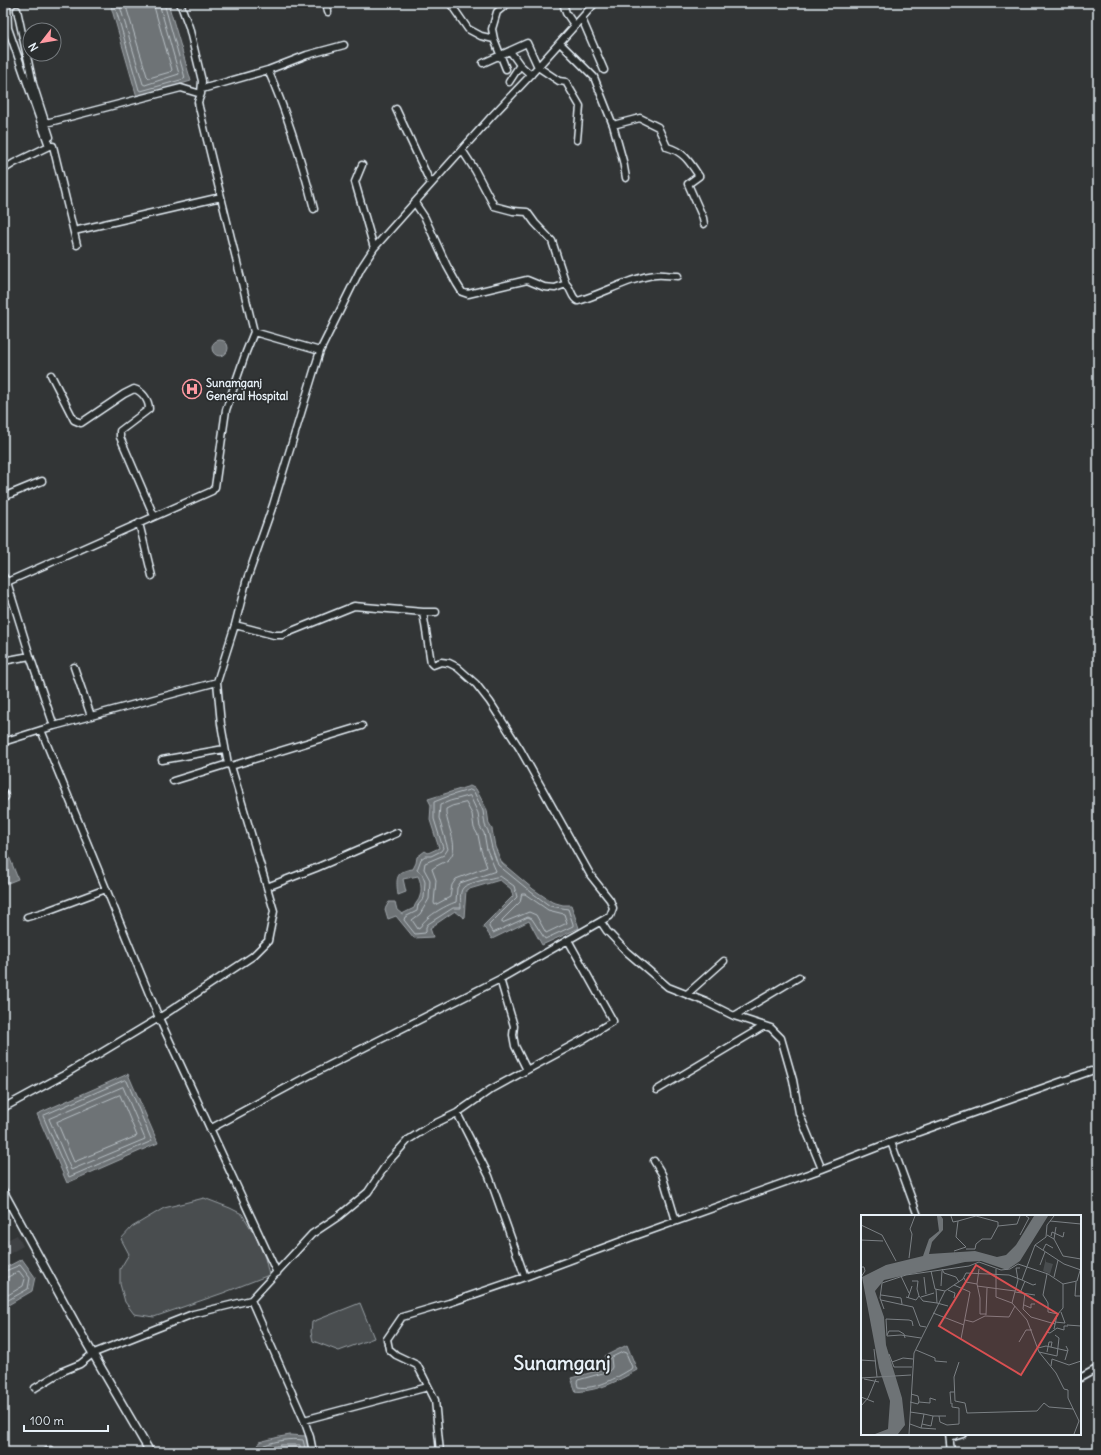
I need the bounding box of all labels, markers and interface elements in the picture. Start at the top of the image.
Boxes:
north arrow [22,22,62,62]
text: N [25,40,41,54]
place label: Sunamganj General Hospital [206,376,288,404]
hospital icon: Sunamganj General Hospital [181,378,203,400]
inset map [861,1215,1081,1435]
district label: Sunamganj [514,1351,610,1375]
scale bar [24,1407,108,1433]
text: 100 m [30,1413,64,1428]

